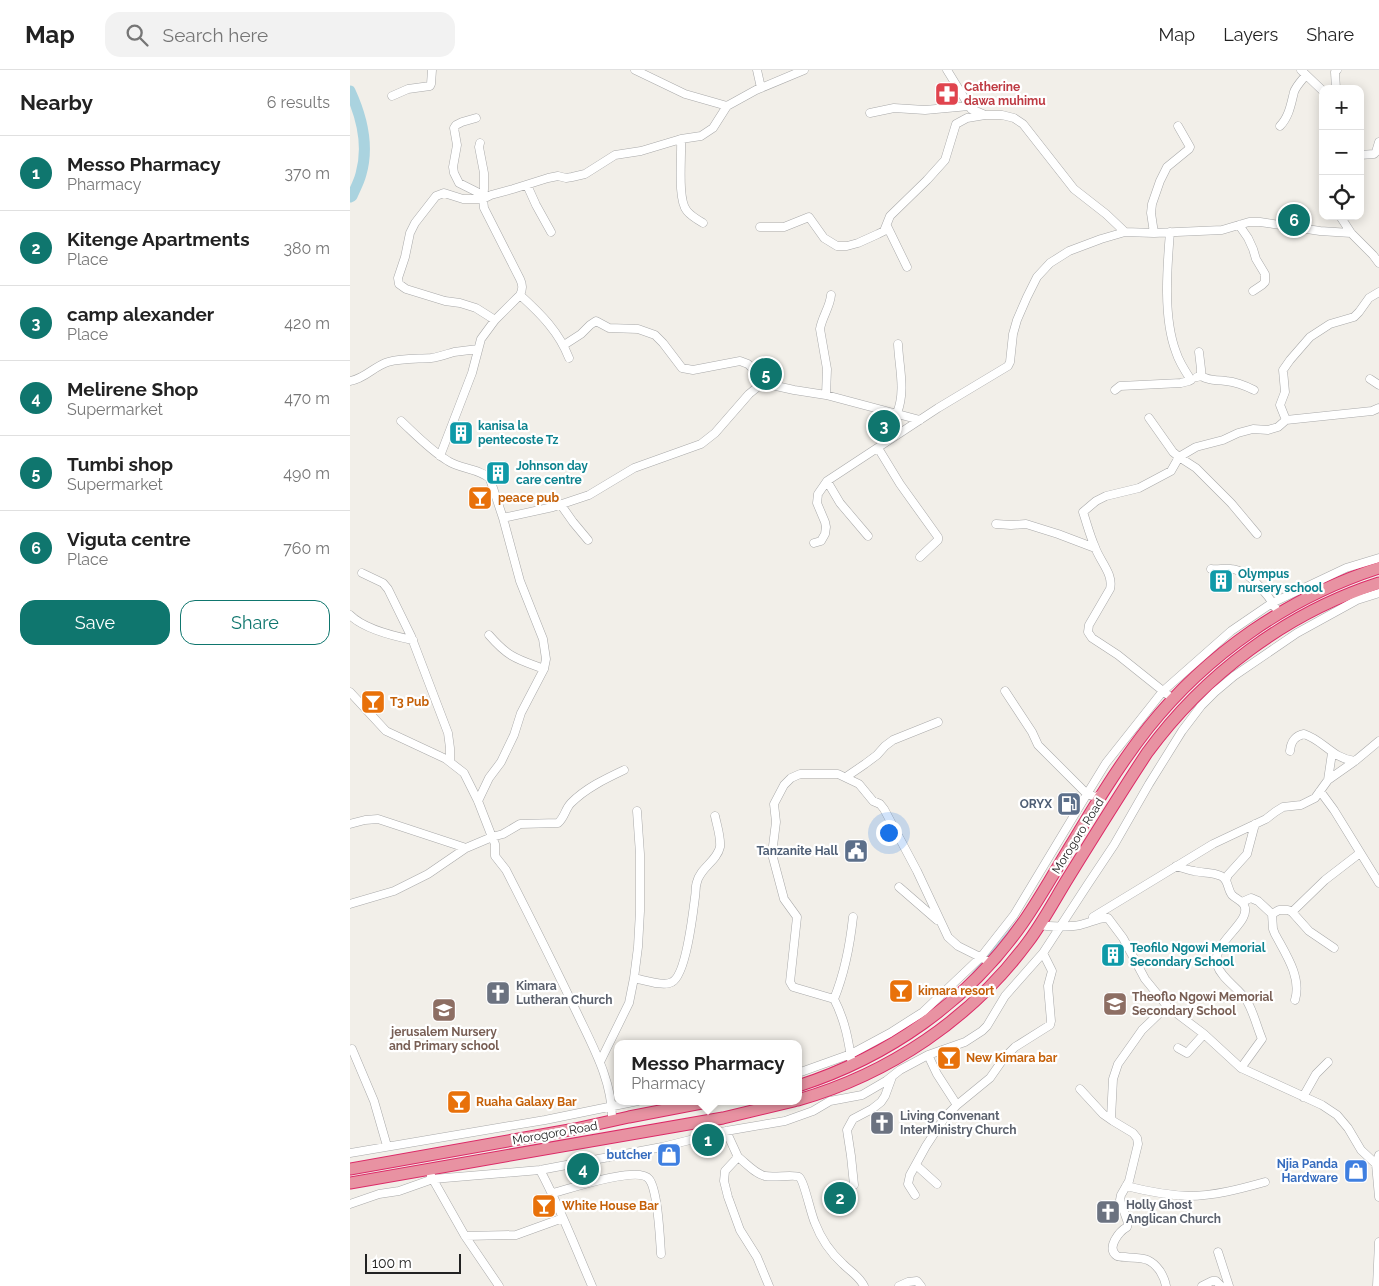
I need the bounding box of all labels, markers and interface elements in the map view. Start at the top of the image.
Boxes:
search box [105,12,455,57]
text: Map [25,20,75,49]
icon: search [123,21,151,49]
text: Search here [163,24,268,46]
text: Map [1159,24,1195,45]
text: Layers [1223,24,1278,45]
text: Share [1306,24,1354,45]
place label: Catherine dawa muhimu [964,80,1046,108]
pharmacy icon: Catherine dawa muhimu [934,81,960,107]
map controls [1319,85,1364,220]
button: + [1319,85,1364,130]
text: Nearby [20,90,93,115]
text: 6 results [267,93,330,112]
button: − [1319,130,1364,175]
text: Messo Pharmacy [67,153,221,175]
text: 1 [32,164,40,183]
text: 370 m [284,164,330,183]
text: Pharmacy [67,175,141,194]
button: locate [1319,175,1364,220]
pin: 6 [1278,201,1310,239]
text: Kitenge Apartments [67,228,250,250]
text: 2 [31,239,41,258]
text: 380 m [283,239,330,258]
text: Place [67,250,108,269]
text: camp alexander [67,303,214,325]
text: 3 [32,314,40,333]
text: 420 m [284,314,330,333]
text: Place [67,325,108,344]
pin: 5 [750,355,782,393]
text: Melirene Shop [67,378,198,400]
text: 4 [31,389,41,408]
text: 470 m [284,389,330,408]
text: Supermarket [67,400,163,419]
pin: 3 [868,407,900,445]
place label: kanisa la pentecoste Tz [478,419,559,447]
building icon: kanisa la pentecoste Tz [448,420,474,446]
text: Tumbi shop [67,453,173,475]
place label: Johnson day care centre [516,459,588,487]
building icon: Johnson day care centre [485,460,511,486]
text: 5 [32,464,40,483]
text: 490 m [283,464,330,483]
text: Supermarket [67,475,163,494]
bar icon: peace pub [467,485,493,511]
place label: peace pub [498,491,559,505]
text: Viguta centre [67,528,191,550]
text: 6 [31,539,41,558]
text: 760 m [283,539,330,558]
text: Place [67,550,108,569]
place label: Olympus nursery school [1238,567,1323,595]
building icon: Olympus nursery school [1208,568,1234,594]
button: Save [20,600,170,645]
button: Share [180,600,330,645]
bar icon: T3 Pub [360,689,386,715]
place label: T3 Pub [390,695,430,709]
fuel station icon: ORYX [1056,791,1082,817]
street label: Morogoro Road [1049,796,1107,876]
place label: ORYX [1020,797,1052,811]
your location [876,820,902,846]
public building icon: Tanzanite Hall [843,838,869,864]
place label: Tanzanite Hall [756,844,838,858]
place label: Teofilo Ngowi Memorial Secondary School [1130,941,1266,969]
building icon: Teofilo Ngowi Memorial Secondary School [1100,942,1126,968]
bar icon: kimara resort [888,978,914,1004]
place label: Kimara Lutheran Church [516,979,613,1007]
church icon: Kimara Lutheran Church [485,980,511,1006]
place label: kimara resort [918,984,995,998]
place label: Theoflo Ngowi Memorial Secondary School [1132,990,1273,1018]
school or university icon: Theoflo Ngowi Memorial Secondary School [1102,991,1128,1017]
school or university icon: jerusalem Nursery and Primary school [431,997,457,1023]
place label: jerusalem Nursery and Primary school [389,1025,499,1053]
popup [614,1040,802,1105]
bar icon: New Kimara bar [936,1045,962,1071]
place label: New Kimara bar [966,1051,1058,1065]
text: Messo Pharmacy [631,1052,785,1074]
text: Pharmacy [631,1074,706,1093]
bar icon: Ruaha Galaxy Bar [446,1089,472,1115]
place label: Ruaha Galaxy Bar [476,1095,577,1109]
place label: Living Convenant InterMinistry Church [900,1109,1017,1137]
church icon: Living Convenant InterMinistry Church [869,1110,895,1136]
street label: Morogoro Road [511,1119,599,1147]
pin: 1 [692,1121,724,1159]
shop icon: butcher [656,1142,682,1168]
place label: butcher [607,1148,652,1162]
pin: 4 [567,1150,599,1188]
place label: Njia Panda Hardware [1277,1157,1338,1185]
shop icon: Njia Panda Hardware [1343,1158,1369,1184]
pin: 2 [824,1179,856,1217]
bar icon: White House Bar [531,1193,557,1219]
place label: Holly Ghost Anglican Church [1126,1198,1221,1226]
place label: White House Bar [562,1199,659,1213]
church icon: Holly Ghost Anglican Church [1095,1199,1121,1225]
scale bar [365,1251,461,1274]
text: 100 m [372,1255,412,1271]

